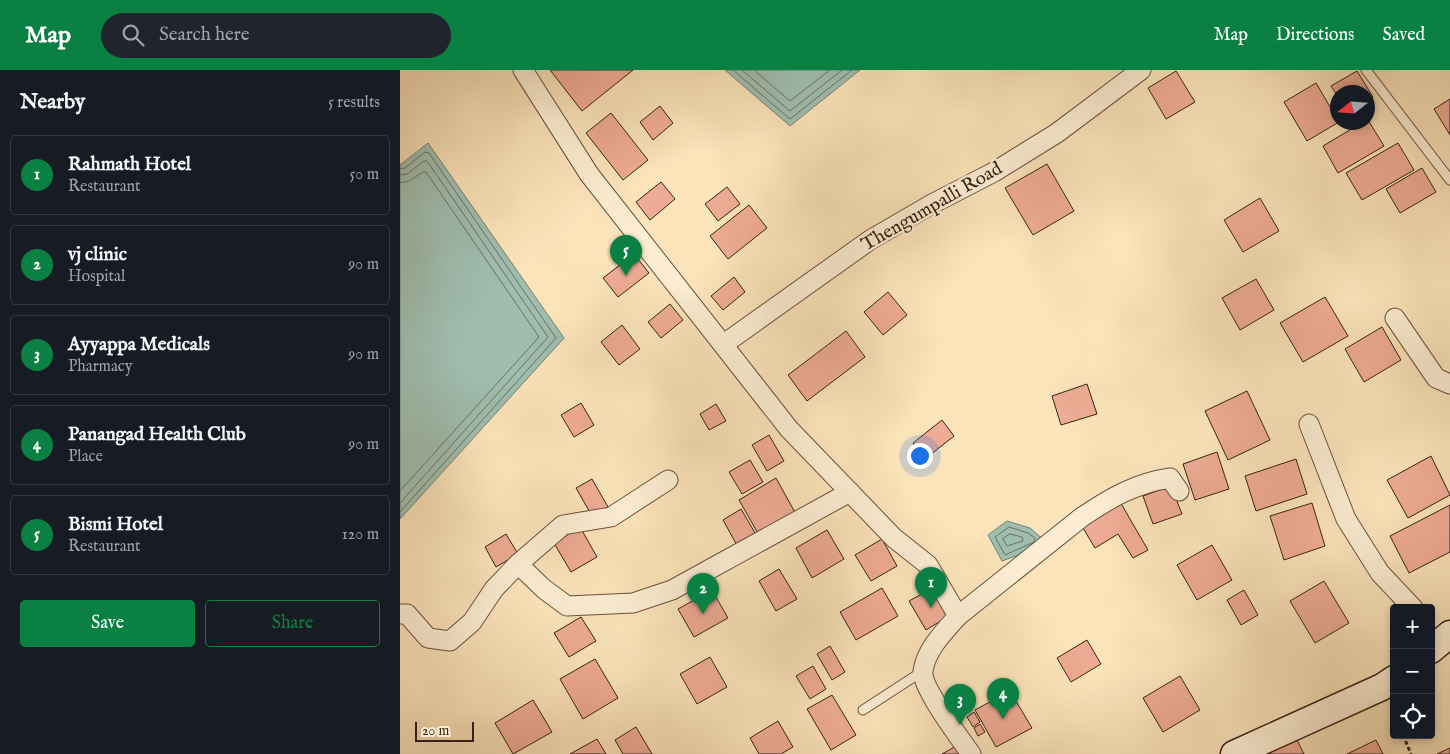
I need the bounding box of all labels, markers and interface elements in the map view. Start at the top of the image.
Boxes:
search box [101,13,451,58]
text: Map [25,20,71,51]
icon: search [119,21,147,49]
text: Search here [159,23,250,47]
text: Map [1214,24,1248,47]
text: Directions [1276,24,1354,47]
text: Saved [1382,24,1425,47]
north arrow [1330,85,1375,130]
text: Nearby [20,89,85,116]
text: 5 results [328,93,380,113]
text: Rahmath Hotel [68,153,191,177]
street label: Thengumpalli Road [857,156,1007,257]
text: 1 [34,165,40,185]
text: 50 m [350,165,379,185]
text: Restaurant [68,177,141,197]
pin: 5 [610,235,642,276]
text: vj clinic [68,243,127,267]
text: 2 [33,255,41,275]
text: 90 m [348,255,379,275]
text: Hospital [68,267,125,287]
text: Ayyappa Medicals [68,333,210,357]
text: 3 [34,345,40,365]
text: 90 m [348,345,379,365]
text: Pharmacy [68,357,133,377]
text: Panangad Health Club [68,423,246,447]
text: 4 [33,435,41,455]
text: 90 m [348,435,379,455]
your location [907,443,933,469]
text: Place [68,447,103,467]
text: Bismi Hotel [68,513,163,537]
text: 5 [34,525,40,545]
text: 120 m [342,525,379,545]
text: Restaurant [68,537,141,557]
pin: 1 [915,567,947,608]
pin: 2 [687,573,719,614]
button: Save [20,600,195,647]
button: Share [205,600,380,647]
map controls [1390,604,1435,739]
button: + [1390,604,1435,649]
button: − [1390,649,1435,694]
pin: 4 [987,678,1019,719]
pin: 3 [944,684,976,725]
button: locate [1390,694,1435,739]
scale bar [415,719,474,742]
text: 20 m [422,722,449,740]

